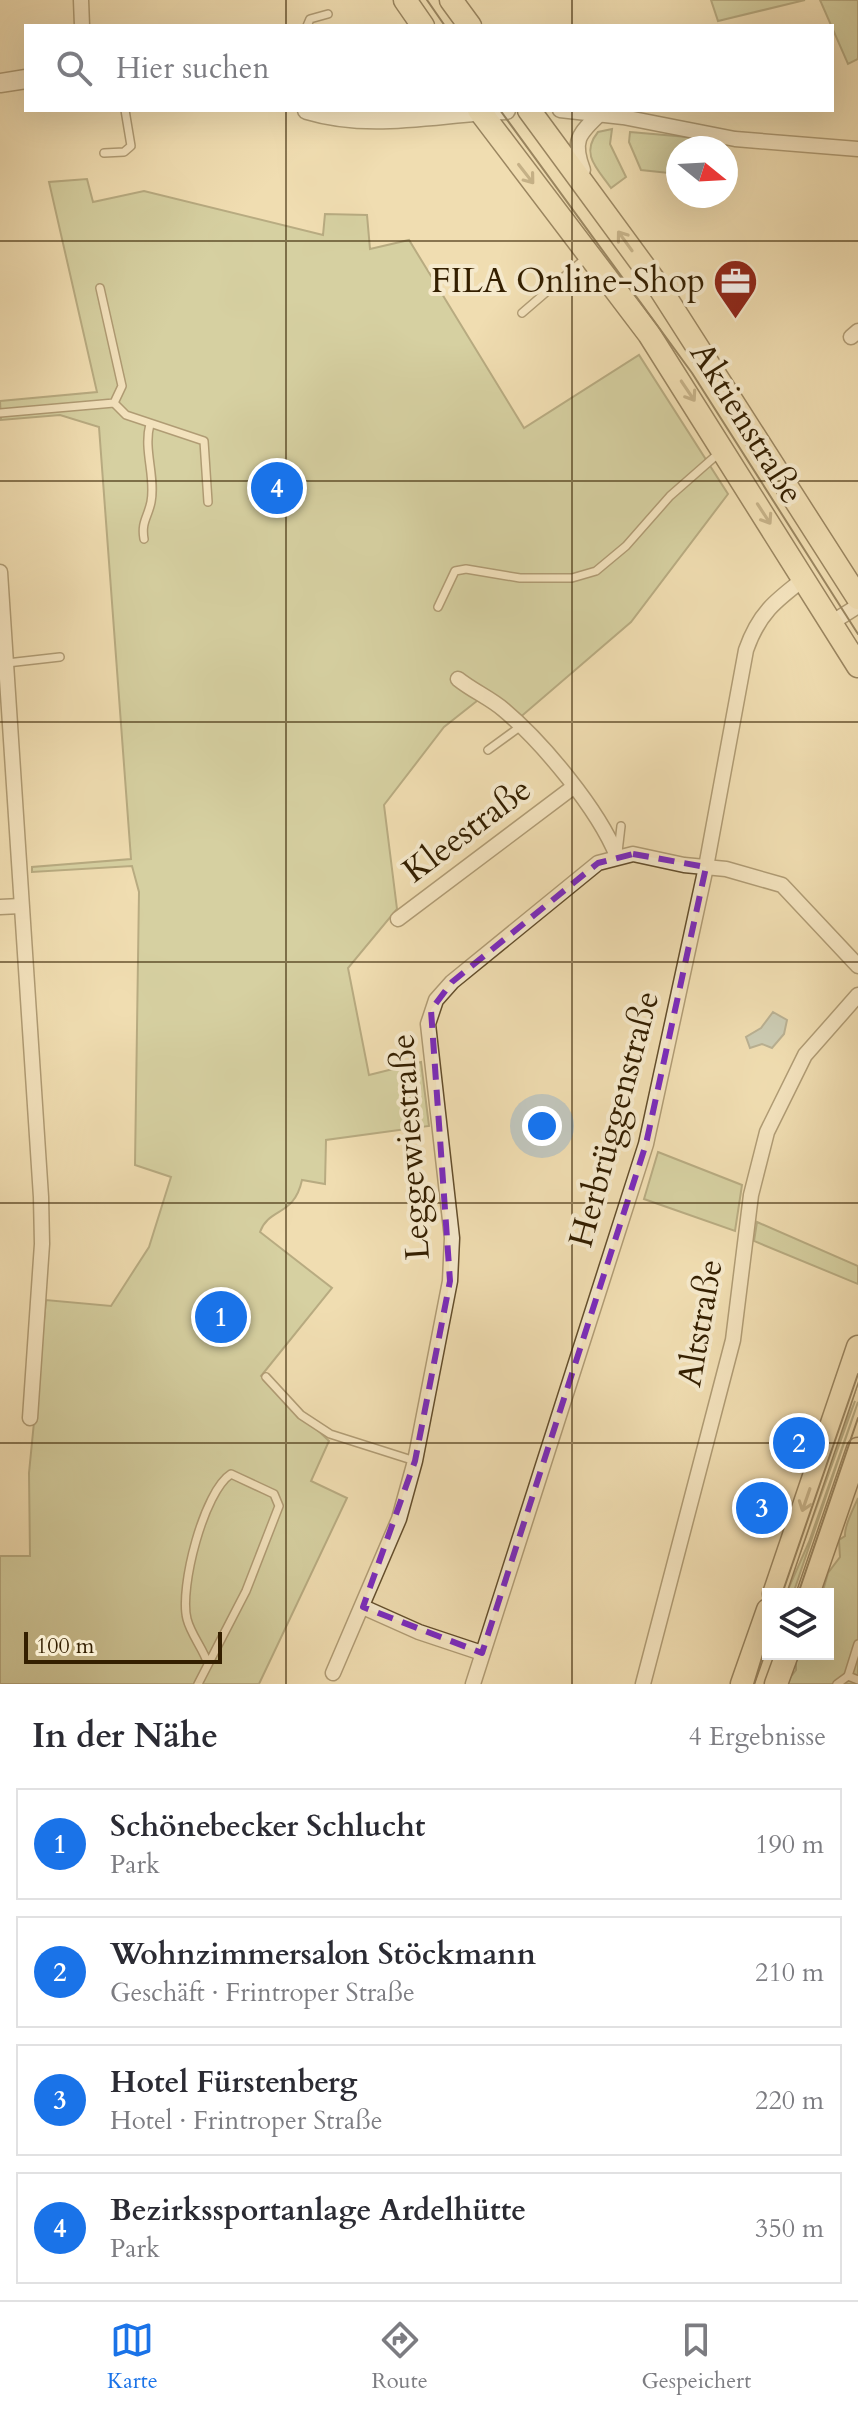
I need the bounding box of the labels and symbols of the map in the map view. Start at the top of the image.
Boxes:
north arrow [666,136,738,208]
one-way arrow [517,163,534,184]
one-way arrow [617,230,633,252]
office icon: FILA Online-Shop [712,257,760,320]
place label: FILA Online-Shop [431,258,705,304]
street label: Aktienstraße [679,333,815,513]
one-way arrow [680,379,696,402]
pin: 4 [251,458,303,518]
one-way arrow [755,502,772,524]
street label: Kleestraße [393,767,541,893]
street label: Herbrüggenstraße [558,986,670,1252]
street label: Leggewiestraße [379,1032,441,1262]
your location [522,1106,562,1146]
street label: Altstraße [666,1256,734,1390]
pin: 1 [195,1287,247,1347]
pin: 2 [773,1413,825,1473]
pin: 3 [736,1478,788,1538]
one-way arrow [797,1488,812,1513]
scale bar [24,1628,222,1664]

